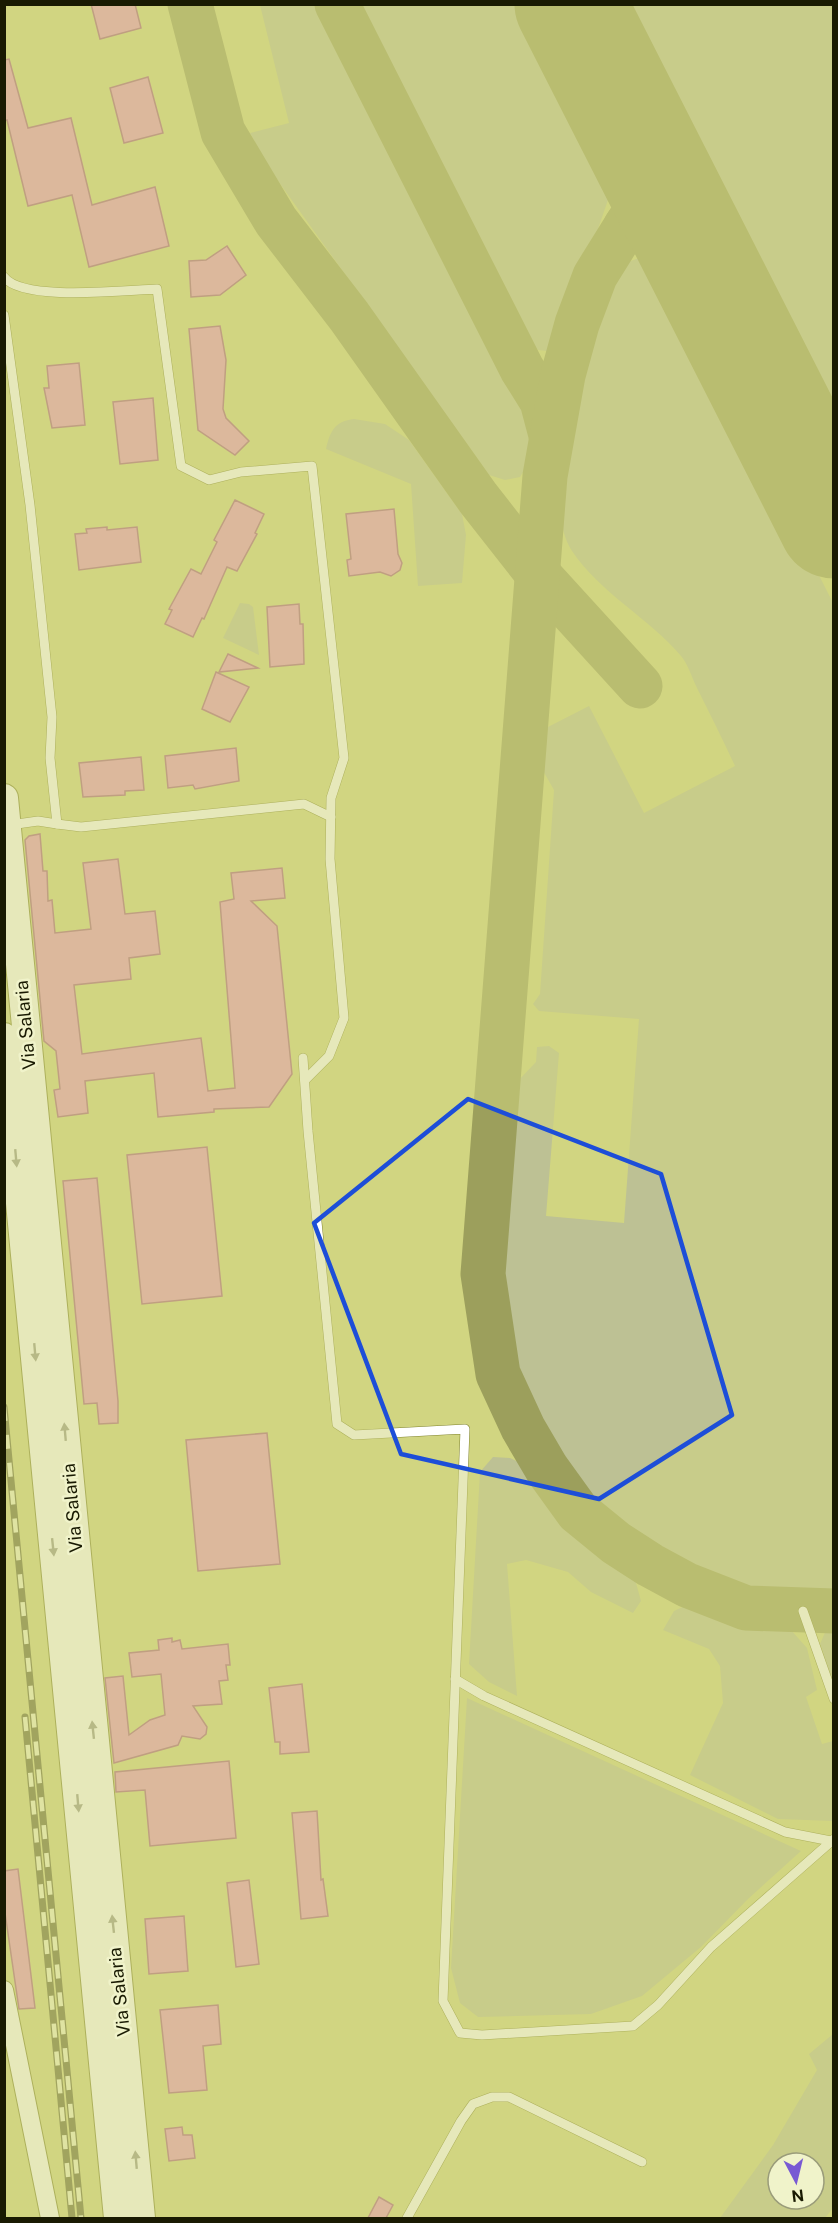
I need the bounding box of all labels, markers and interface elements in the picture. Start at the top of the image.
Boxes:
street label: Via Salaria [11,979,39,1071]
one-way arrow [12,1149,21,1168]
one-way arrow [30,1343,40,1362]
one-way arrow [60,1422,70,1441]
street label: Via Salaria [58,1462,86,1554]
one-way arrow [48,1537,58,1556]
one-way arrow [88,1721,98,1740]
one-way arrow [73,1794,83,1813]
one-way arrow [108,1915,118,1934]
street label: Via Salaria [104,1946,134,2038]
one-way arrow [131,2151,140,2170]
north arrow [766,2151,826,2211]
text: N [790,2185,805,2206]

